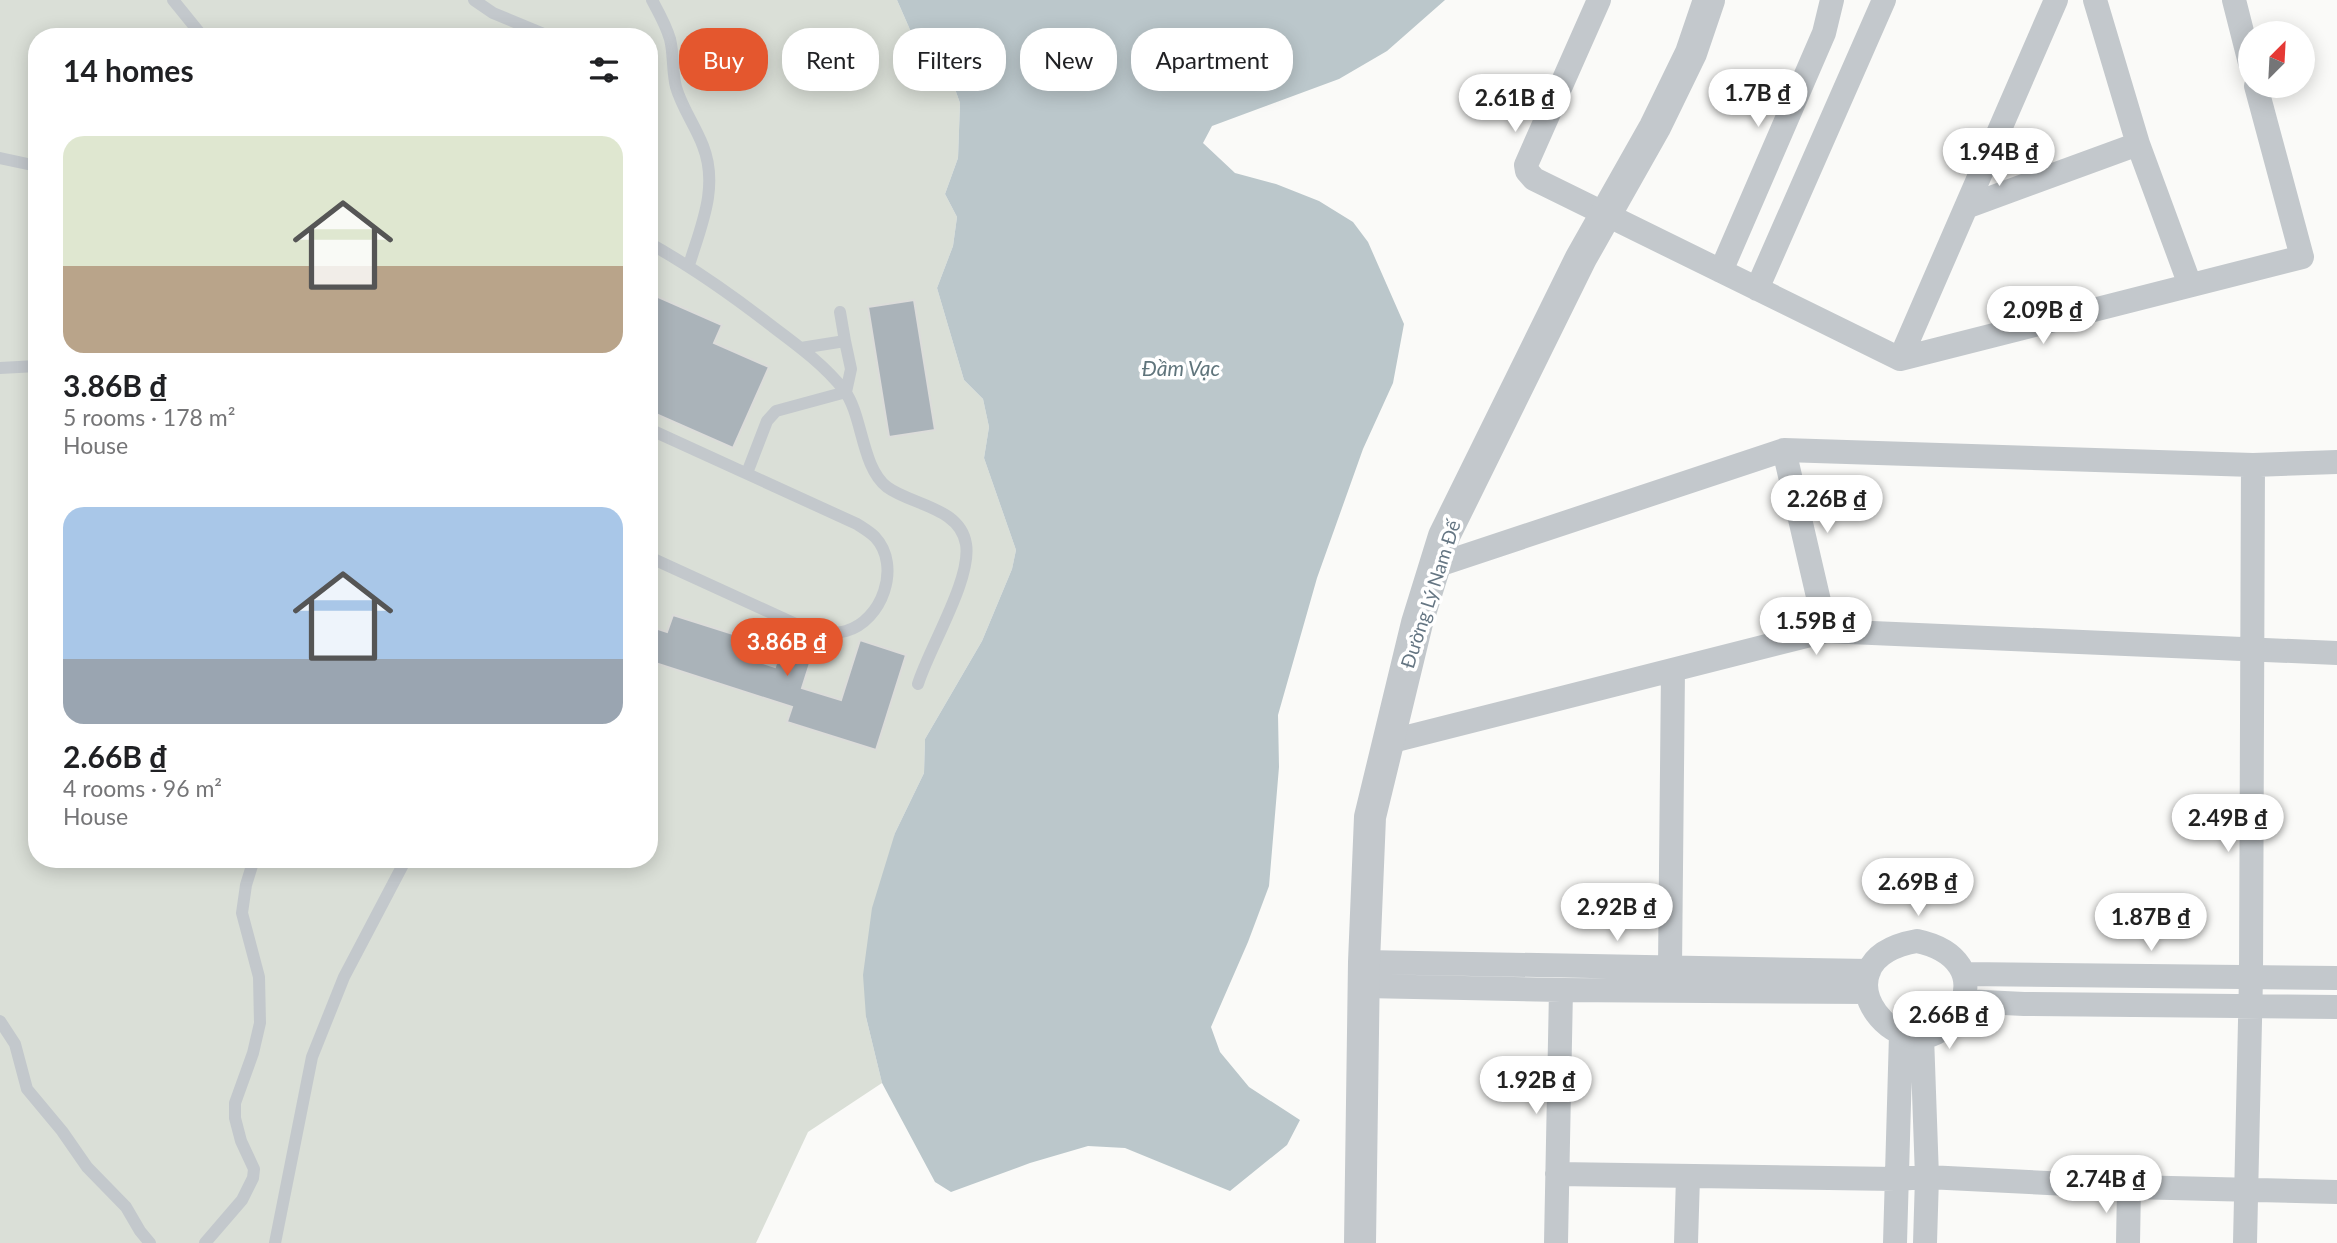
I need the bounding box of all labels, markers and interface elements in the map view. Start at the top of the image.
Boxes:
north arrow [2238,21,2315,98]
map controls [2238,21,2315,98]
chip: Buy [679,28,768,91]
chip: Rent [782,28,879,91]
chip: Filters [893,28,1006,91]
chip: New [1020,28,1117,91]
chip: Apartment [1131,28,1293,91]
icon: filters [585,51,623,89]
text: 14 homes [63,52,194,88]
pin: 1.7B ₫ [1701,69,1815,129]
pin: 2.61B ₫ [1450,74,1580,134]
text: 1.7B ₫ [1724,78,1792,106]
text: 2.61B ₫ [1475,83,1555,111]
pin: 1.94B ₫ [1934,128,2064,188]
text: 1.94B ₫ [1959,137,2039,165]
icon: home [280,182,406,308]
pin: 2.09B ₫ [1978,286,2108,346]
text: 2.09B ₫ [2003,295,2083,323]
water label: Đầm Vạc [1142,355,1221,380]
text: 3.86B ₫ [63,367,168,403]
text: 5 rooms · 178 m² [63,403,235,431]
text: House [63,431,128,459]
pin: 2.26B ₫ [1762,476,1892,535]
text: 2.26B ₫ [1787,484,1867,512]
street label: Đường Lý Nam Đế [1395,515,1465,671]
icon: home [280,553,406,679]
pin: 1.59B ₫ [1751,598,1881,657]
text: 1.59B ₫ [1776,606,1856,634]
pin: 3.86B ₫ [722,618,852,678]
text: 3.86B ₫ [747,627,827,655]
text: 2.66B ₫ [63,738,168,774]
text: 4 rooms · 96 m² [63,774,222,802]
pin: 2.49B ₫ [2163,794,2293,854]
text: House [63,802,128,830]
text: 2.49B ₫ [2188,803,2268,831]
pin: 2.69B ₫ [1853,858,1983,918]
text: 2.69B ₫ [1878,867,1958,895]
pin: 2.92B ₫ [1552,884,1682,943]
text: 2.92B ₫ [1577,892,1657,920]
pin: 1.87B ₫ [2086,894,2216,953]
text: 1.87B ₫ [2111,902,2191,930]
pin: 2.66B ₫ [1884,992,2014,1051]
text: 2.66B ₫ [1909,1000,1989,1028]
pin: 1.92B ₫ [1471,1056,1601,1116]
text: 1.92B ₫ [1496,1065,1576,1093]
pin: 2.74B ₫ [2041,1156,2171,1215]
text: 2.74B ₫ [2066,1164,2146,1192]

